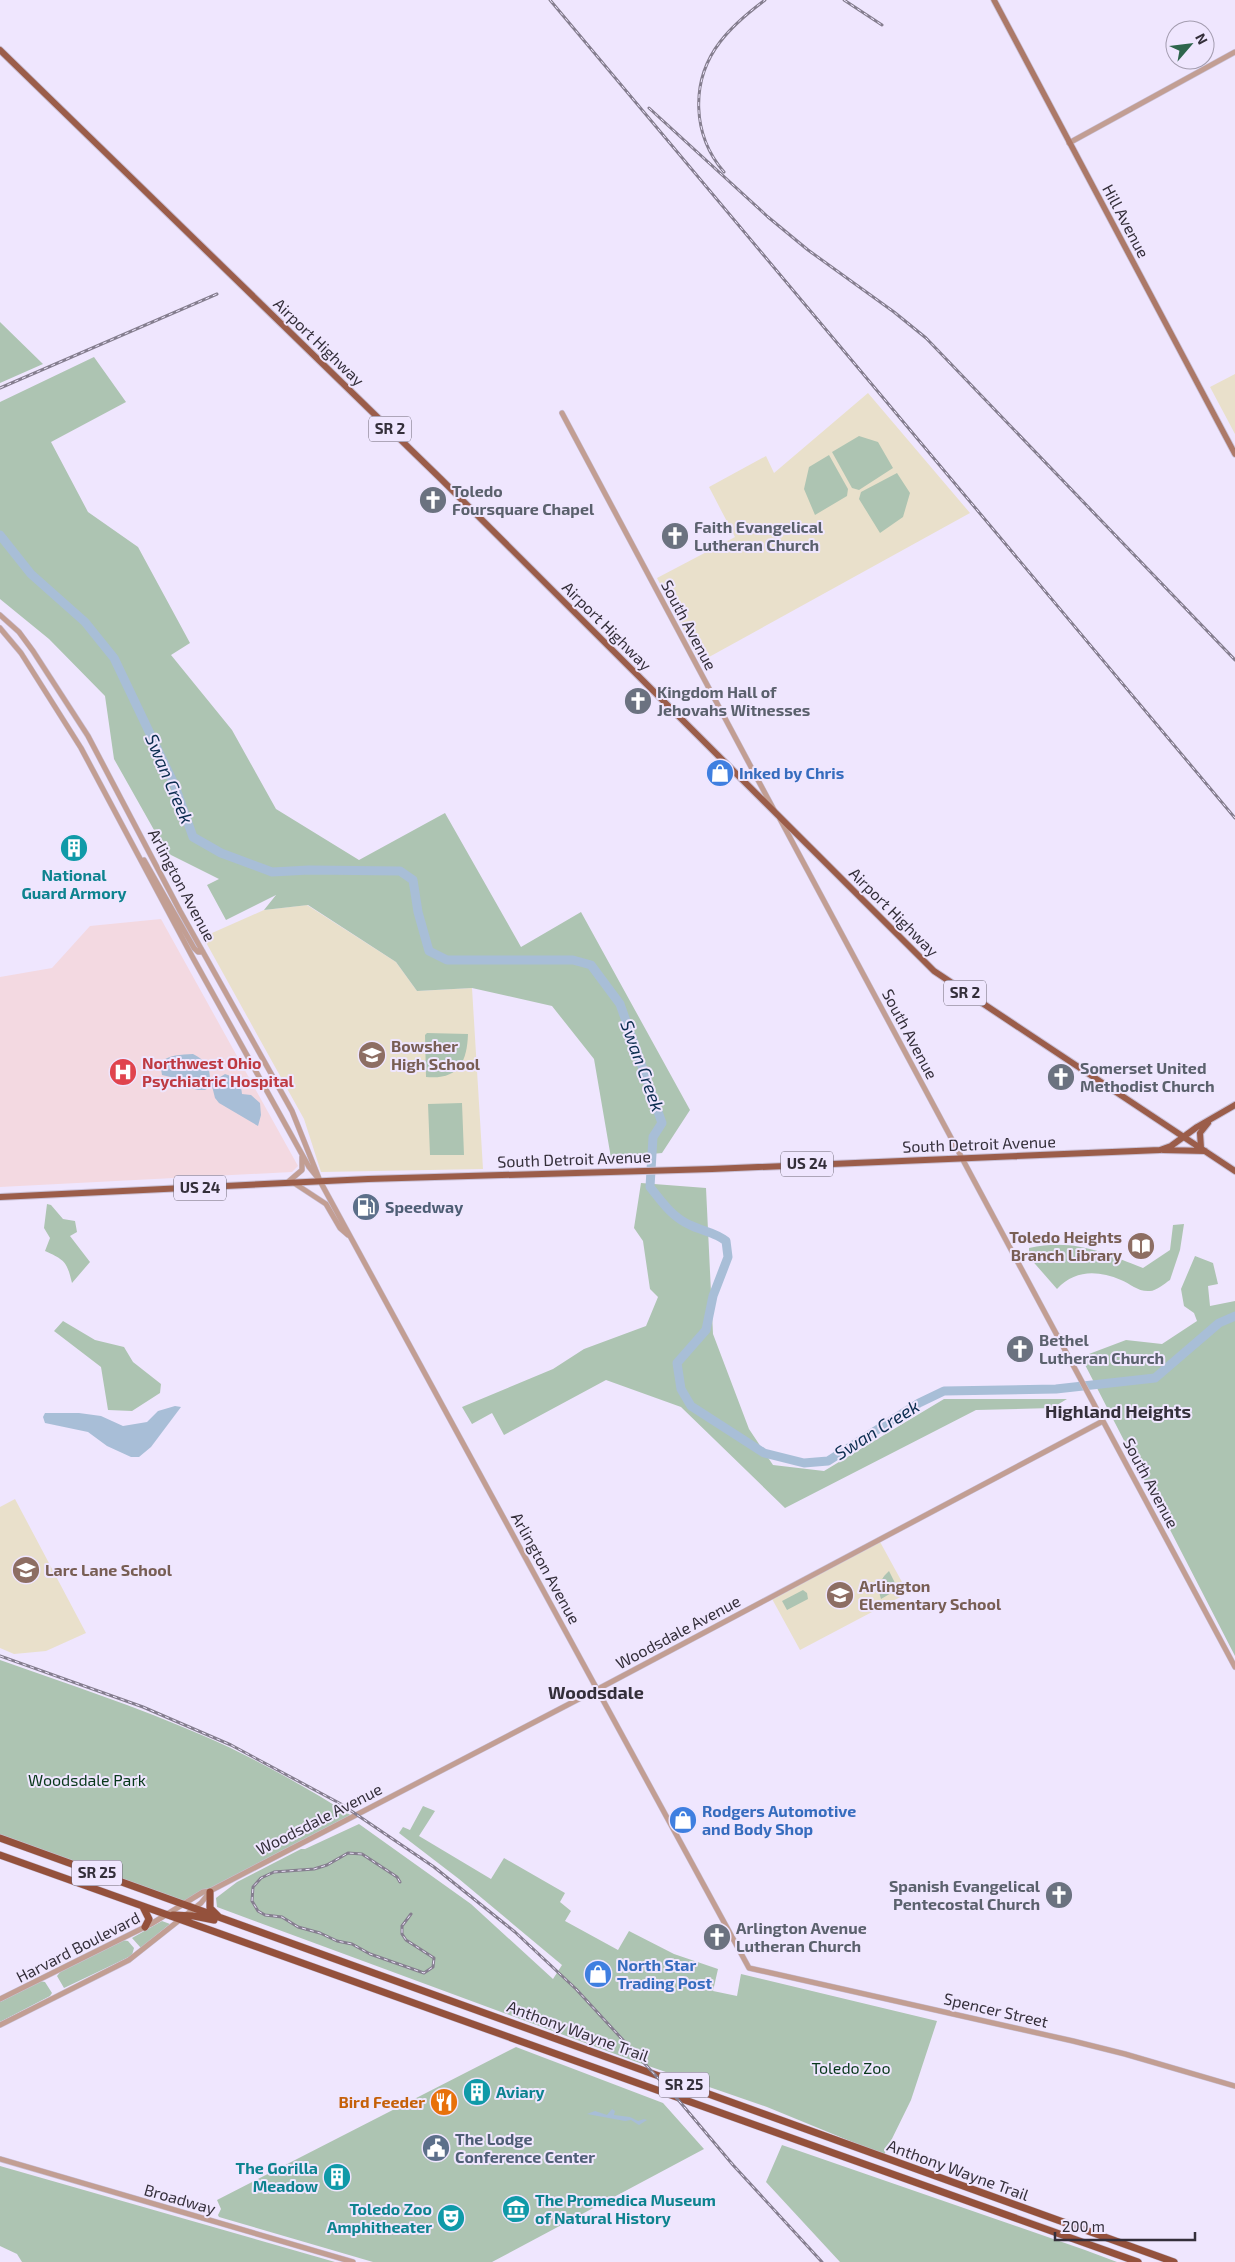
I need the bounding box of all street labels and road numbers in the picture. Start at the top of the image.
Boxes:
street label: Hill Avenue [1099,181,1154,261]
street label: Airport Highway [270,294,369,390]
road number: SR 2 [369,416,411,442]
street label: South Avenue [658,576,721,673]
street label: Airport Highway [559,577,656,674]
street label: Arlington Avenue [145,825,220,944]
street label: Airport Highway [846,863,943,960]
road number: SR 2 [944,980,986,1006]
street label: South Avenue [879,985,942,1082]
street label: South Detroit Avenue [902,1131,1056,1156]
street label: South Detroit Avenue [497,1146,651,1171]
road number: US 24 [781,1152,833,1176]
road number: US 24 [174,1176,226,1200]
street label: South Avenue [1120,1434,1183,1531]
street label: Arlington Avenue [508,1509,585,1627]
street label: Woodsdale Avenue [612,1591,743,1672]
street label: Woodsdale Avenue [253,1779,385,1858]
road number: SR 25 [72,1860,122,1886]
street label: Harvard Boulevard [13,1907,143,1986]
street label: Spencer Street [942,1988,1050,2031]
street label: Anthony Wayne Trail [505,1996,652,2065]
road number: SR 25 [659,2072,709,2098]
street label: Anthony Wayne Trail [885,2135,1032,2204]
street label: Broadway [142,2179,219,2218]

